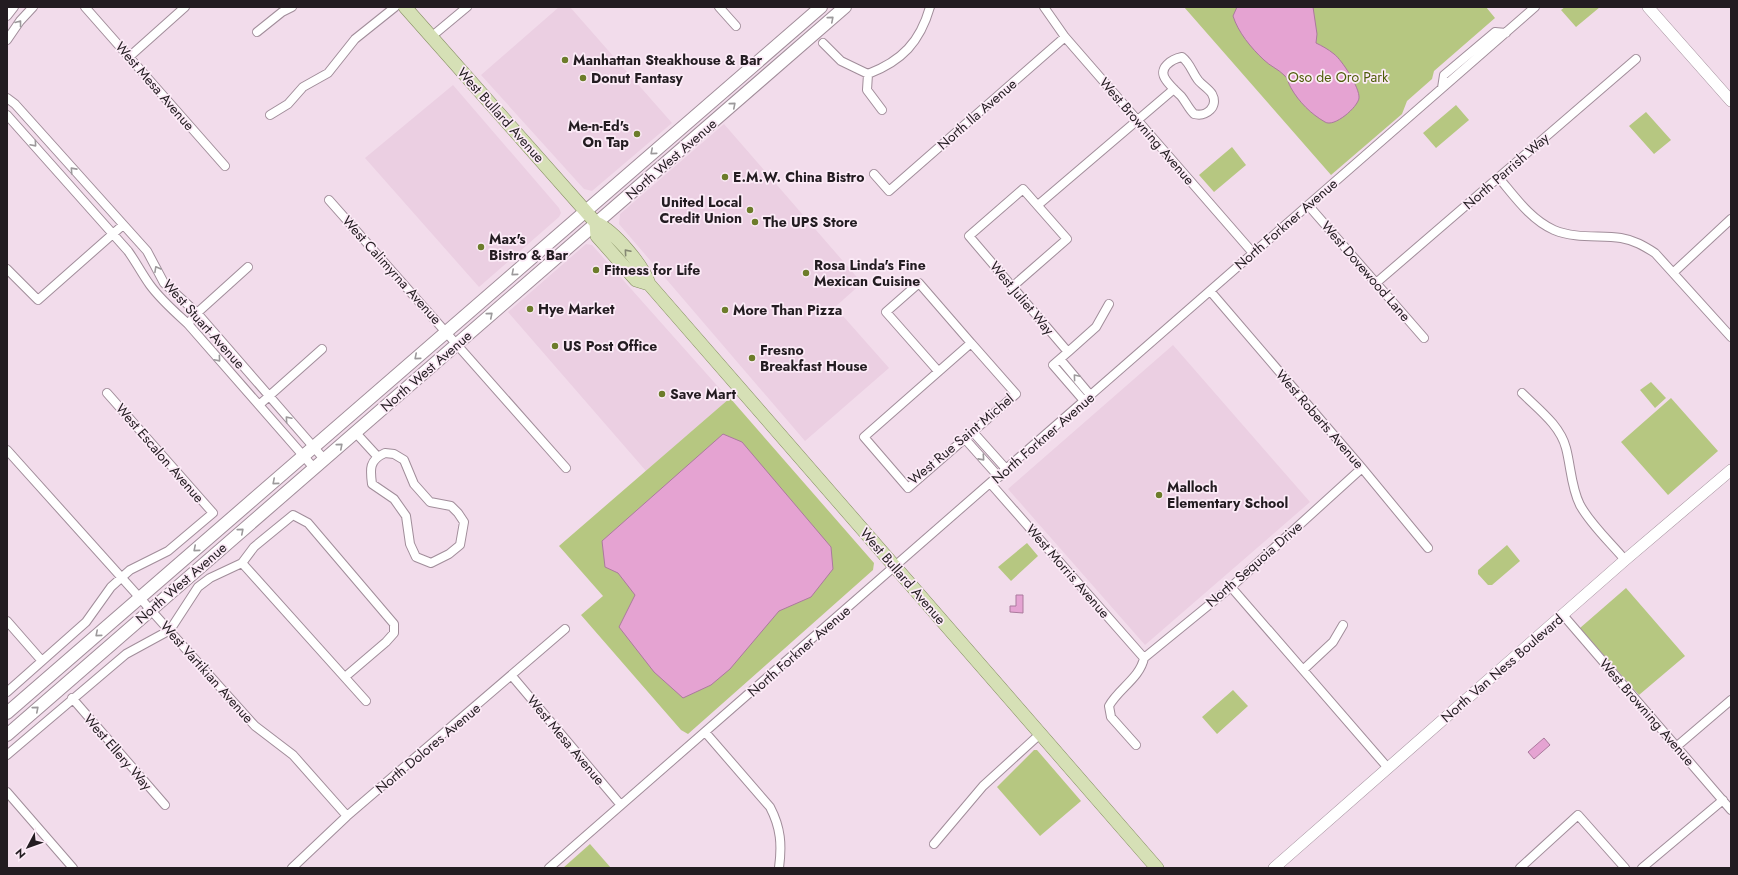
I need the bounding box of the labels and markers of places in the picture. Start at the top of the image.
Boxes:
place label: Manhattan Steakhouse & Bar [573,50,763,70]
marker: Manhattan Steakhouse & Bar [560,55,570,65]
place label: Donut Fantasy [591,68,684,88]
marker: Donut Fantasy [578,73,588,83]
place label: Me-n-Ed's On Tap [568,116,630,152]
marker: Me-n-Ed's On Tap [632,129,642,139]
place label: E.M.W. China Bistro [733,167,864,187]
marker: E.M.W. China Bistro [720,172,730,182]
place label: United Local Credit Union [659,192,742,228]
marker: United Local Credit Union [745,205,755,215]
place label: The UPS Store [763,212,858,232]
marker: The UPS Store [750,217,760,227]
place label: Max's Bistro & Bar [489,229,569,265]
marker: Max's Bistro & Bar [476,242,486,252]
place label: Rosa Linda's Fine Mexican Cuisine [814,255,926,291]
place label: Fitness for Life [604,260,700,280]
marker: Fitness for Life [591,265,601,275]
marker: Rosa Linda's Fine Mexican Cuisine [801,268,811,278]
place label: Hye Market [538,299,615,319]
place label: More Than Pizza [733,300,842,320]
marker: Hye Market [525,304,535,314]
marker: More Than Pizza [720,305,730,315]
place label: US Post Office [563,336,657,356]
place label: Fresno Breakfast House [760,340,868,376]
marker: US Post Office [550,341,560,351]
marker: Fresno Breakfast House [747,353,757,363]
place label: Save Mart [670,384,736,404]
marker: Save Mart [657,389,667,399]
place label: Malloch Elementary School [1167,477,1288,513]
marker: Malloch Elementary School [1154,490,1164,500]

